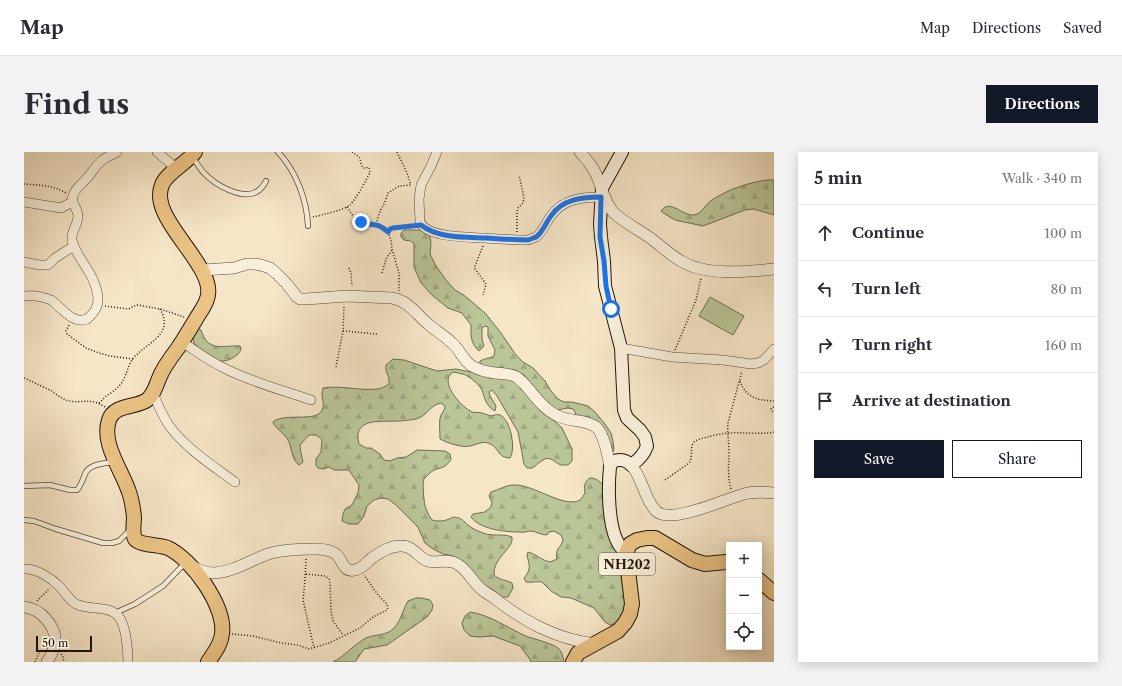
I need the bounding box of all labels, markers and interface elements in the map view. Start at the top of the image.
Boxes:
text: Map [20,16,64,39]
text: Map [920,19,950,37]
text: Directions [972,19,1041,37]
text: Saved [1063,19,1102,37]
button: Directions [986,85,1098,123]
text: Find us [24,87,129,121]
text: 5 min [814,168,862,188]
text: Walk · 340 m [1002,170,1082,186]
route end [352,213,370,231]
icon: ahead [814,222,836,244]
text: Continue [852,223,924,242]
text: 100 m [1044,225,1082,241]
icon: left [814,278,836,300]
text: Turn left [852,279,921,298]
text: 80 m [1050,281,1082,297]
route start [602,300,620,318]
icon: right [814,334,836,356]
text: Turn right [852,335,932,354]
text: 160 m [1045,337,1082,353]
icon: arrive [814,390,836,412]
text: Arrive at destination [852,391,1011,410]
button: Save [814,440,944,478]
button: Share [952,440,1082,478]
map controls [726,542,762,650]
button: + [726,542,762,578]
road number: NH202 [599,553,655,575]
button: − [726,578,762,614]
button: locate [726,614,762,650]
scale bar [36,634,92,653]
text: 50 m [42,636,68,650]

